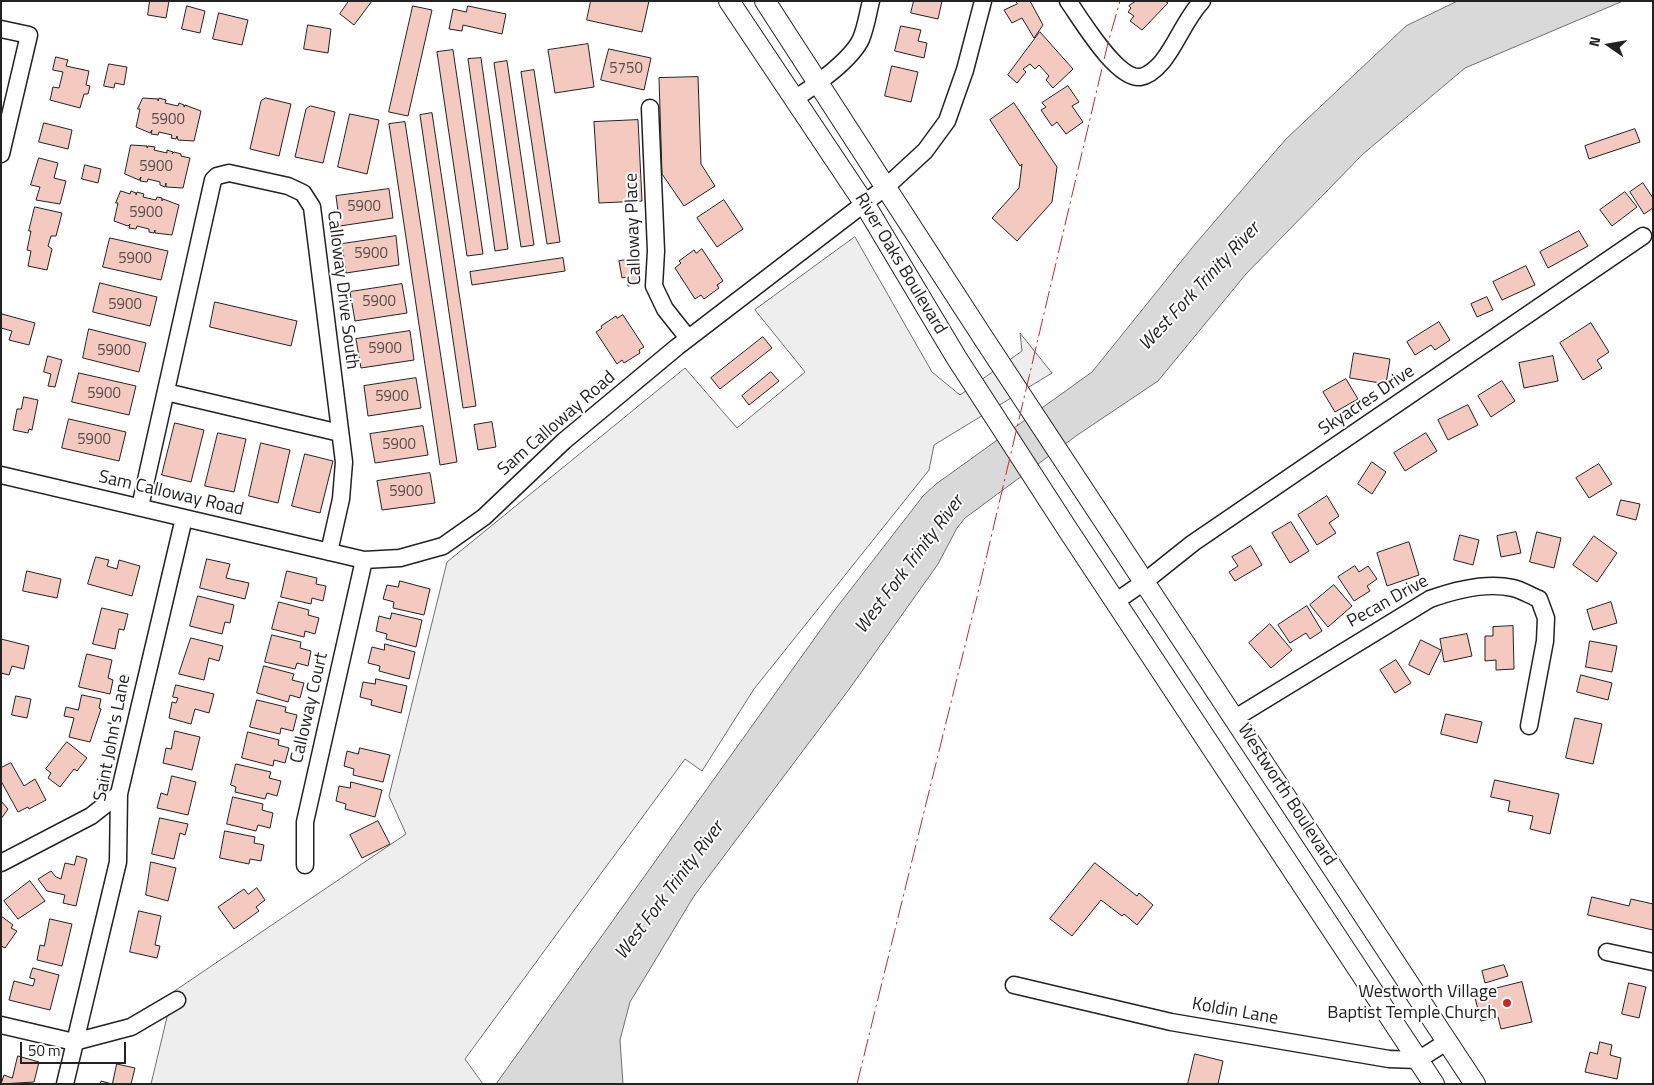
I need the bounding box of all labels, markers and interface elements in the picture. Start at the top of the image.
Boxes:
north arrow [1584,20,1634,70]
text: N [1583,34,1605,49]
house number: 5750 [609,60,643,78]
house number: 5900 [151,111,185,129]
house number: 5900 [139,158,173,176]
street label: Calloway Place [621,172,647,286]
street label: River Oaks Boulevard [849,189,951,339]
house number: 5900 [347,198,381,216]
house number: 5900 [129,204,163,222]
street label: Calloway Drive South [322,209,362,371]
water label: West Fork Trinity River [1135,218,1265,356]
house number: 5900 [354,245,388,263]
house number: 5900 [118,250,152,268]
house number: 5900 [362,293,396,311]
house number: 5900 [108,296,142,314]
house number: 5900 [368,340,402,358]
house number: 5900 [97,342,131,360]
street label: Skyacres Drive [1315,361,1419,441]
street label: Sam Calloway Road [494,367,620,481]
house number: 5900 [87,385,121,403]
house number: 5900 [375,388,409,406]
house number: 5900 [77,431,111,449]
house number: 5900 [382,436,416,454]
street label: Sam Calloway Road [96,467,246,521]
house number: 5900 [389,483,423,501]
water label: West Fork Trinity River [851,491,969,639]
street label: Pecan Drive [1344,571,1432,633]
street label: Calloway Court [287,651,333,765]
street label: Saint John's Lane [90,673,136,803]
street label: Westworth Boulevard [1232,720,1340,870]
water label: West Fork Trinity River [611,817,729,965]
place label: Westworth Village Baptist Temple Church [1327,982,1497,1024]
street label: Koldin Lane [1190,994,1280,1030]
marker: Westworth Village Baptist Temple Church [1501,997,1513,1009]
scale bar [22,1032,129,1064]
text: 50 m [28,1039,61,1062]

